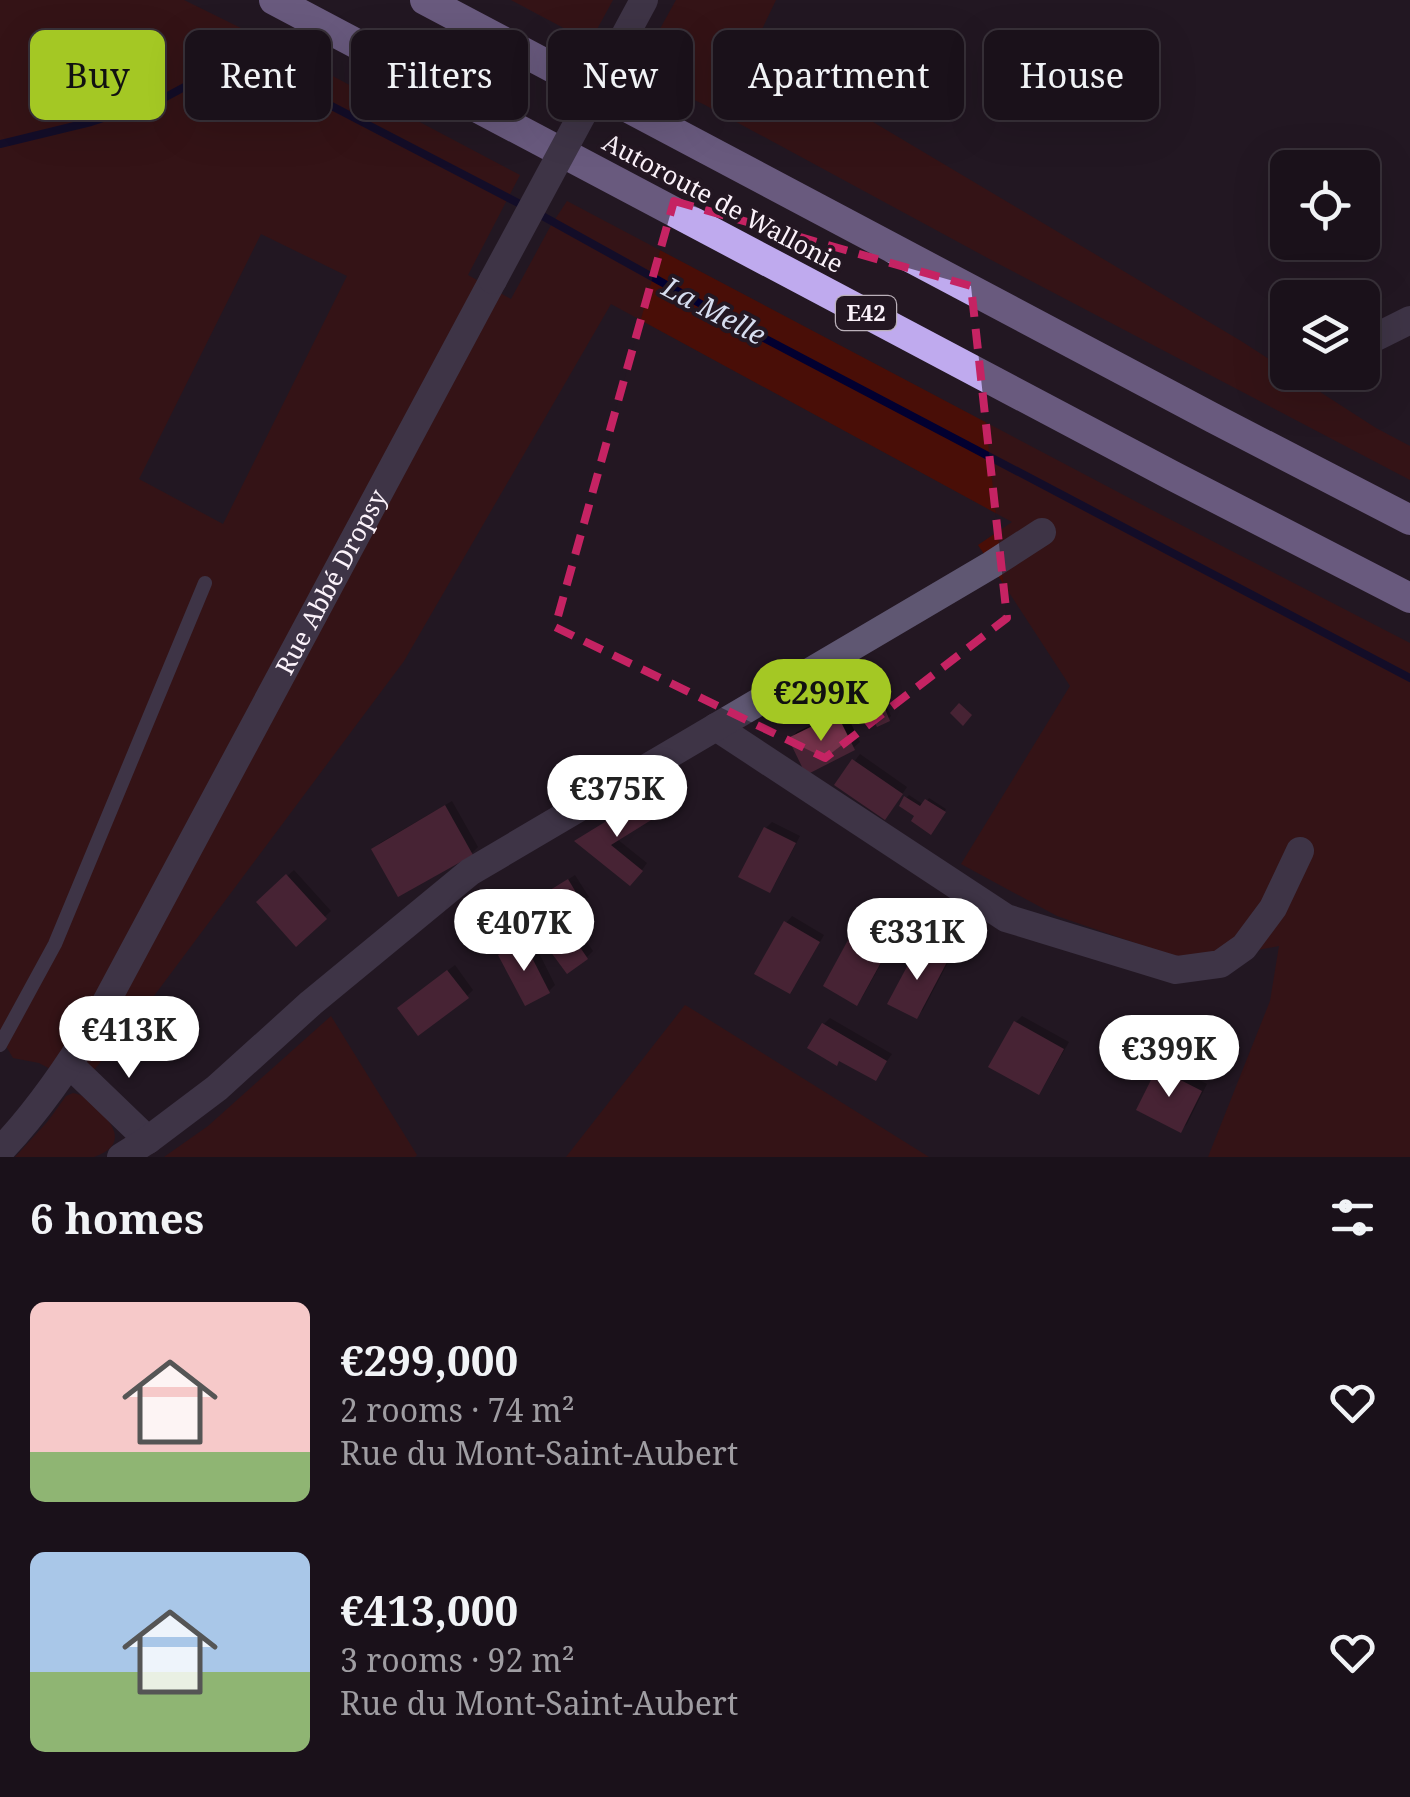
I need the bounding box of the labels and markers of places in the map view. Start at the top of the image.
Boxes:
pin: €299K [751,659,891,744]
pin: €375K [547,755,687,840]
pin: €407K [454,889,594,974]
pin: €331K [847,898,987,983]
pin: €413K [59,996,199,1081]
pin: €399K [1099,1015,1239,1100]

